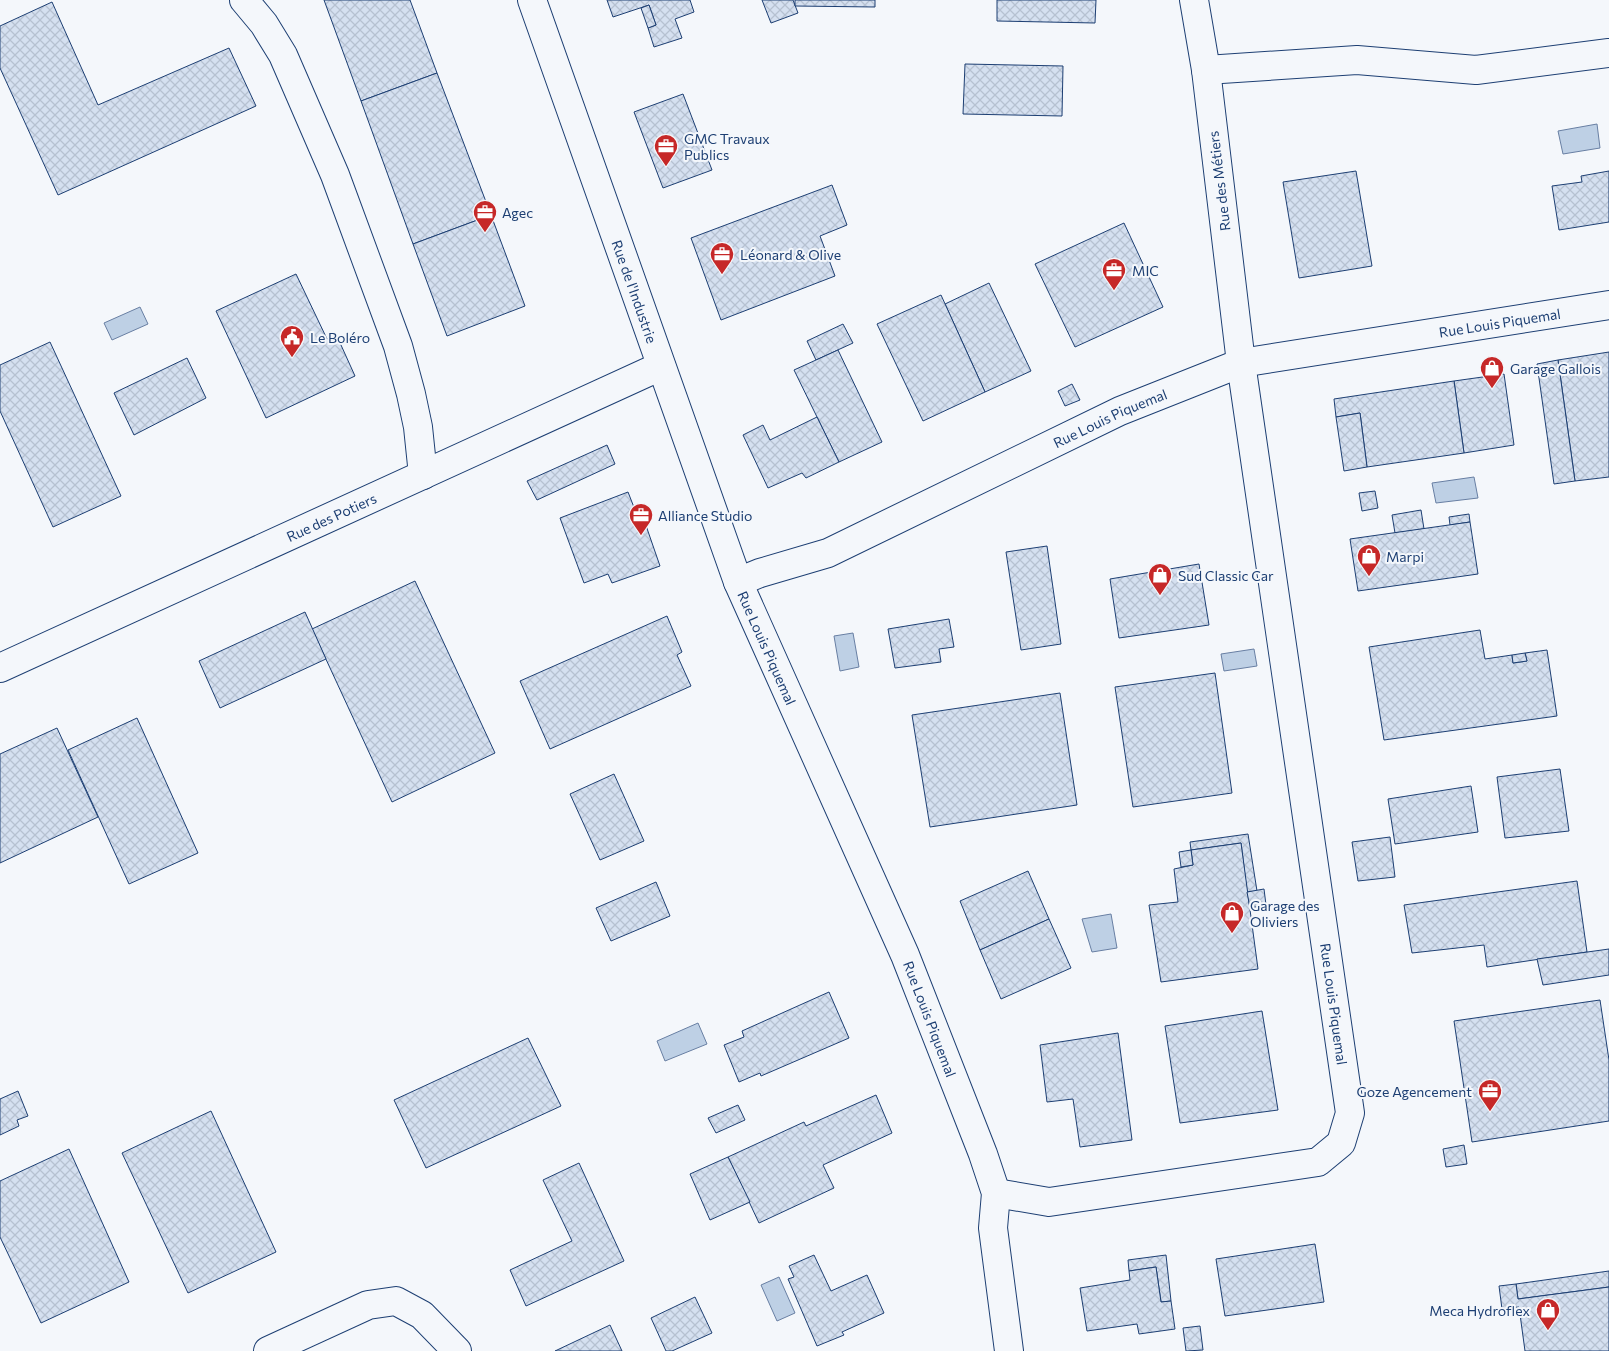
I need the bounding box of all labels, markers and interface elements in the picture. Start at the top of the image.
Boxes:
place label: GMC Travaux Publics [684,130,770,163]
street label: Rue des Métiers [1204,130,1234,232]
office icon: GMC Travaux Publics [653,133,679,167]
office icon: Agec [472,199,498,233]
place label: Agec [502,204,533,221]
street label: Rue de l'Industrie [609,237,661,345]
office icon: Léonard & Olive [709,241,735,275]
place label: Léonard & Olive [740,246,841,263]
office icon: MIC [1101,257,1127,291]
place label: MIC [1132,262,1159,279]
street label: Rue Louis Piquemal [1438,304,1562,340]
public building icon: Le Boléro [279,324,305,358]
place label: Le Boléro [310,329,370,346]
shop icon: Garage Gallois [1479,355,1505,389]
place label: Garage Gallois [1510,360,1601,377]
street label: Rue Louis Piquemal [1050,385,1169,451]
street label: Rue des Potiers [283,489,379,545]
office icon: Alliance Studio [628,502,654,536]
place label: Alliance Studio [658,507,752,524]
shop icon: Marpi [1356,543,1382,577]
place label: Marpi [1386,548,1424,565]
shop icon: Sud Classic Car [1147,562,1173,596]
place label: Sud Classic Car [1178,567,1274,584]
street label: Rue Louis Piquemal [734,588,800,708]
place label: Garage des Oliviers [1250,897,1320,930]
shop icon: Garage des Oliviers [1219,900,1245,934]
street label: Rue Louis Piquemal [1317,942,1351,1066]
street label: Rue Louis Piquemal [900,959,960,1079]
office icon: Goze Agencement [1477,1078,1503,1112]
place label: Goze Agencement [1357,1083,1472,1100]
shop icon: Meca Hydroflex [1535,1297,1561,1331]
place label: Meca Hydroflex [1429,1302,1531,1319]

